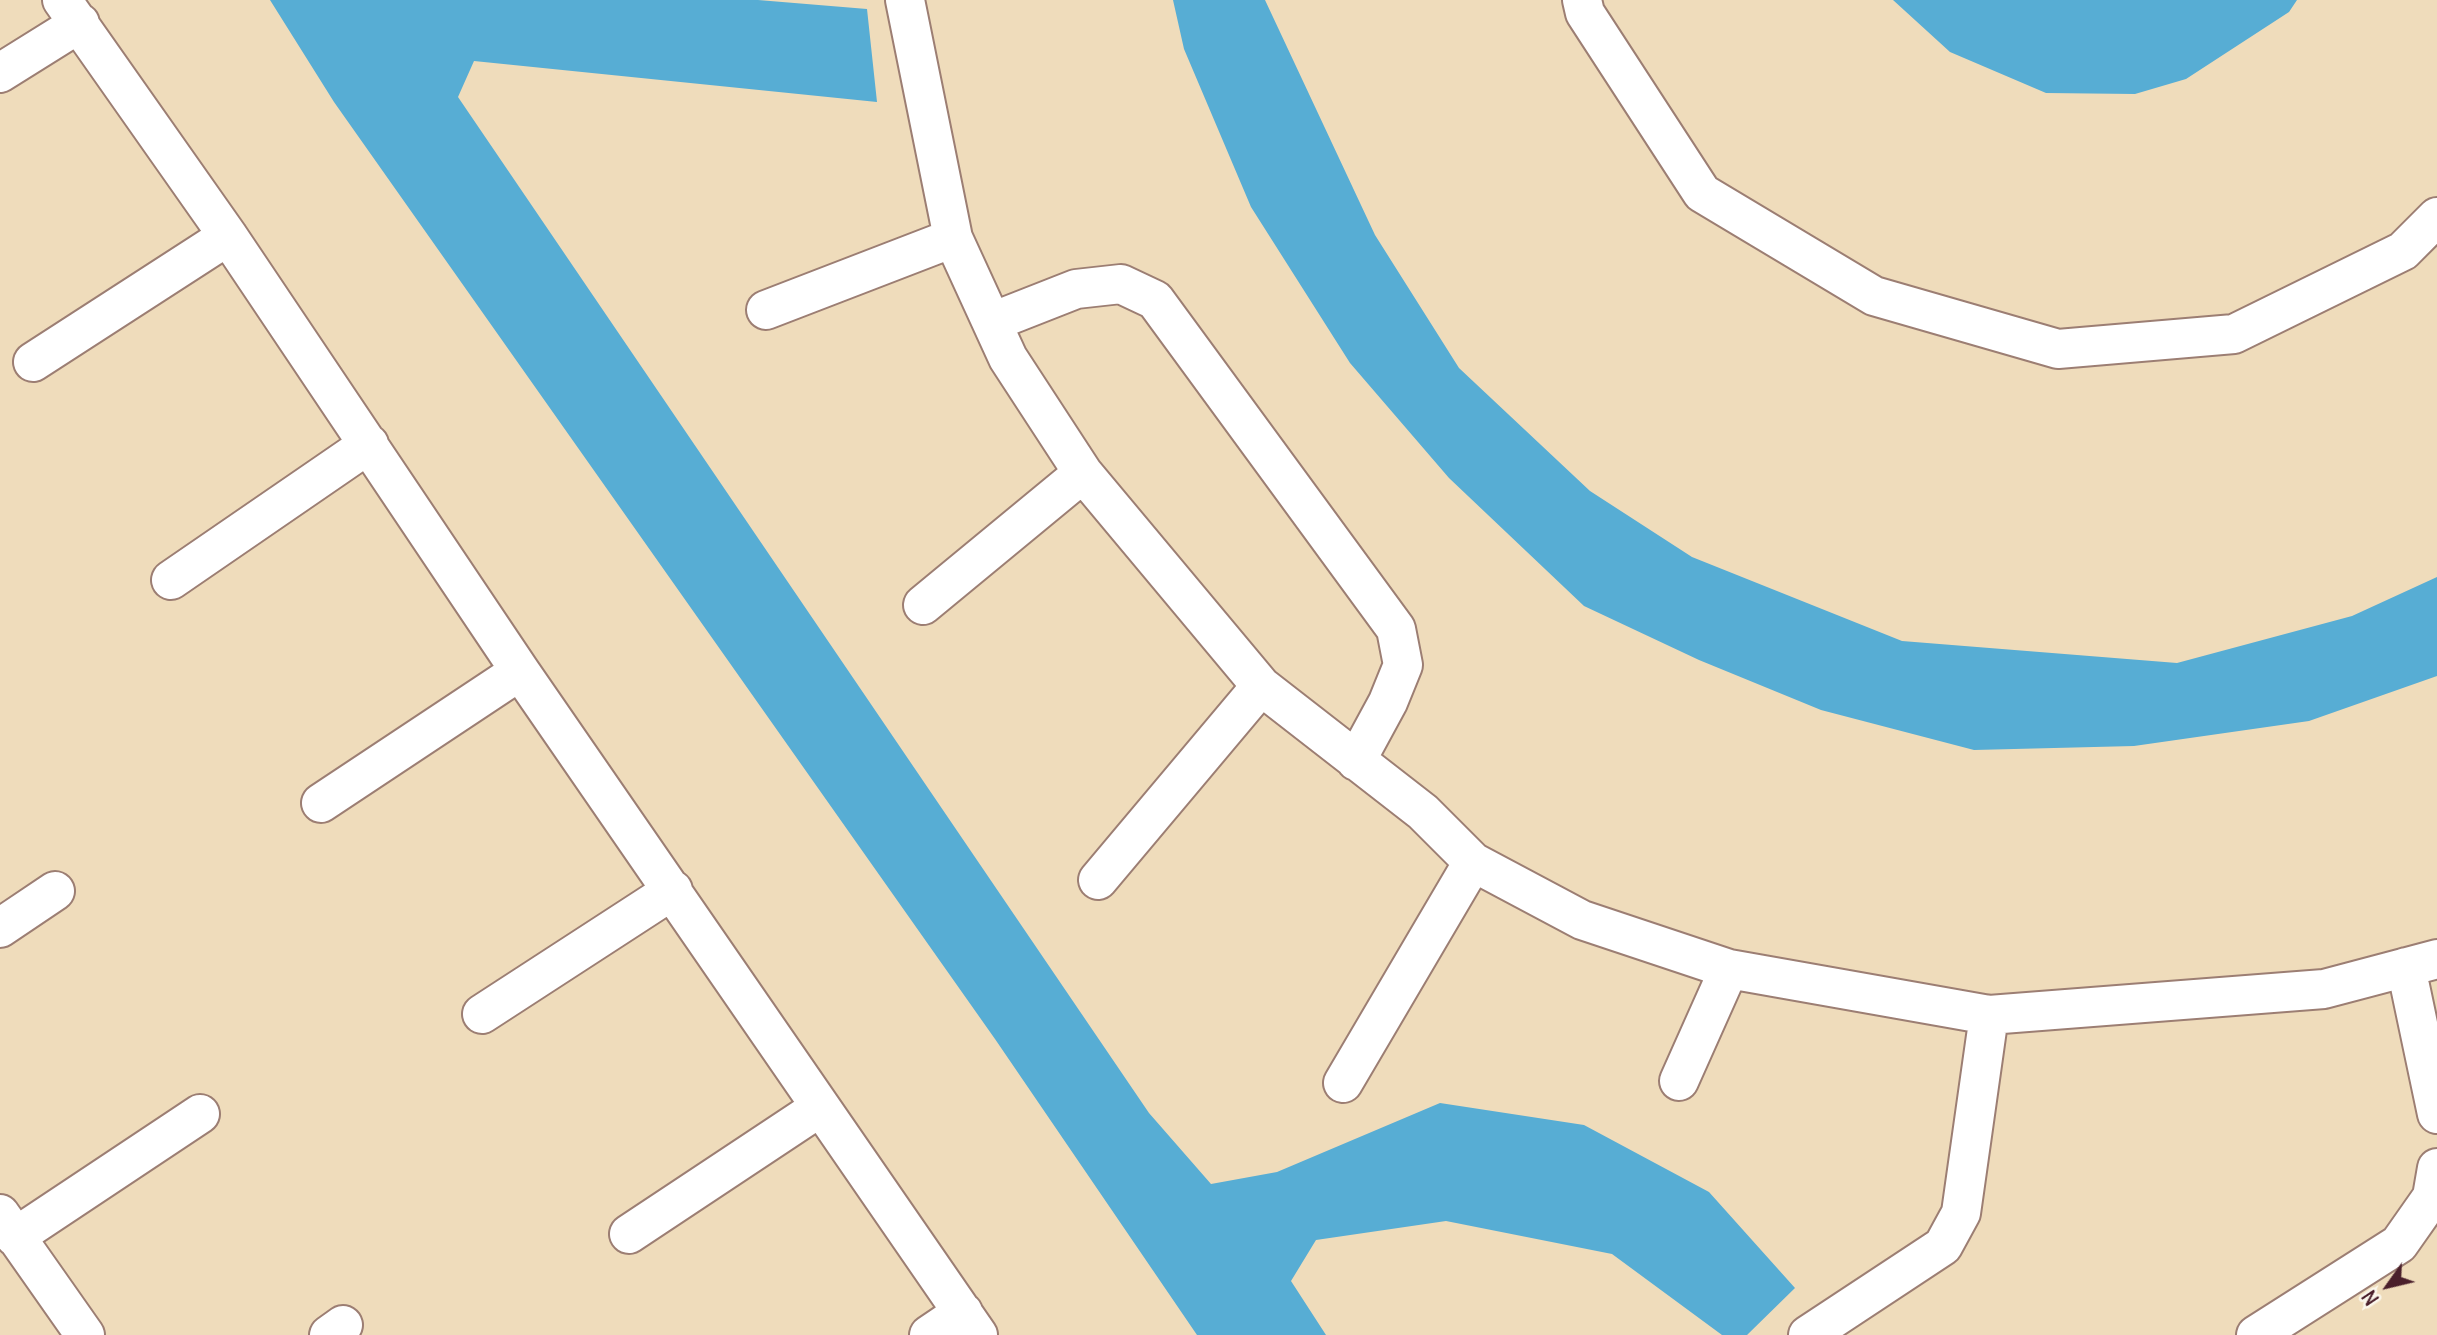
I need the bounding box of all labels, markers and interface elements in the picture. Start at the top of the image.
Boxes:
north arrow [2353,1251,2423,1321]
text: N [2357,1286,2384,1310]

